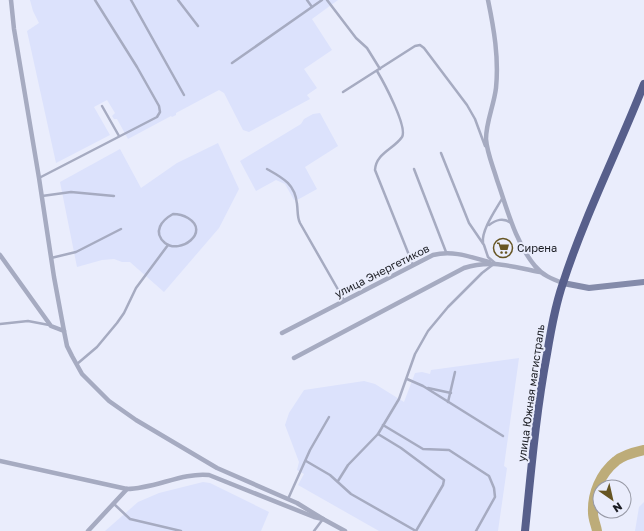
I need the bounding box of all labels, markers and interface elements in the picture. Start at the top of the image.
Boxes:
supermarket icon: Сирена [492,237,514,259]
street label: улица Энергетиков [332,241,431,300]
place label: Сирена [517,241,557,254]
street label: улица Южная магистраль [514,323,547,462]
north arrow [592,479,632,519]
text: N [611,500,625,515]

